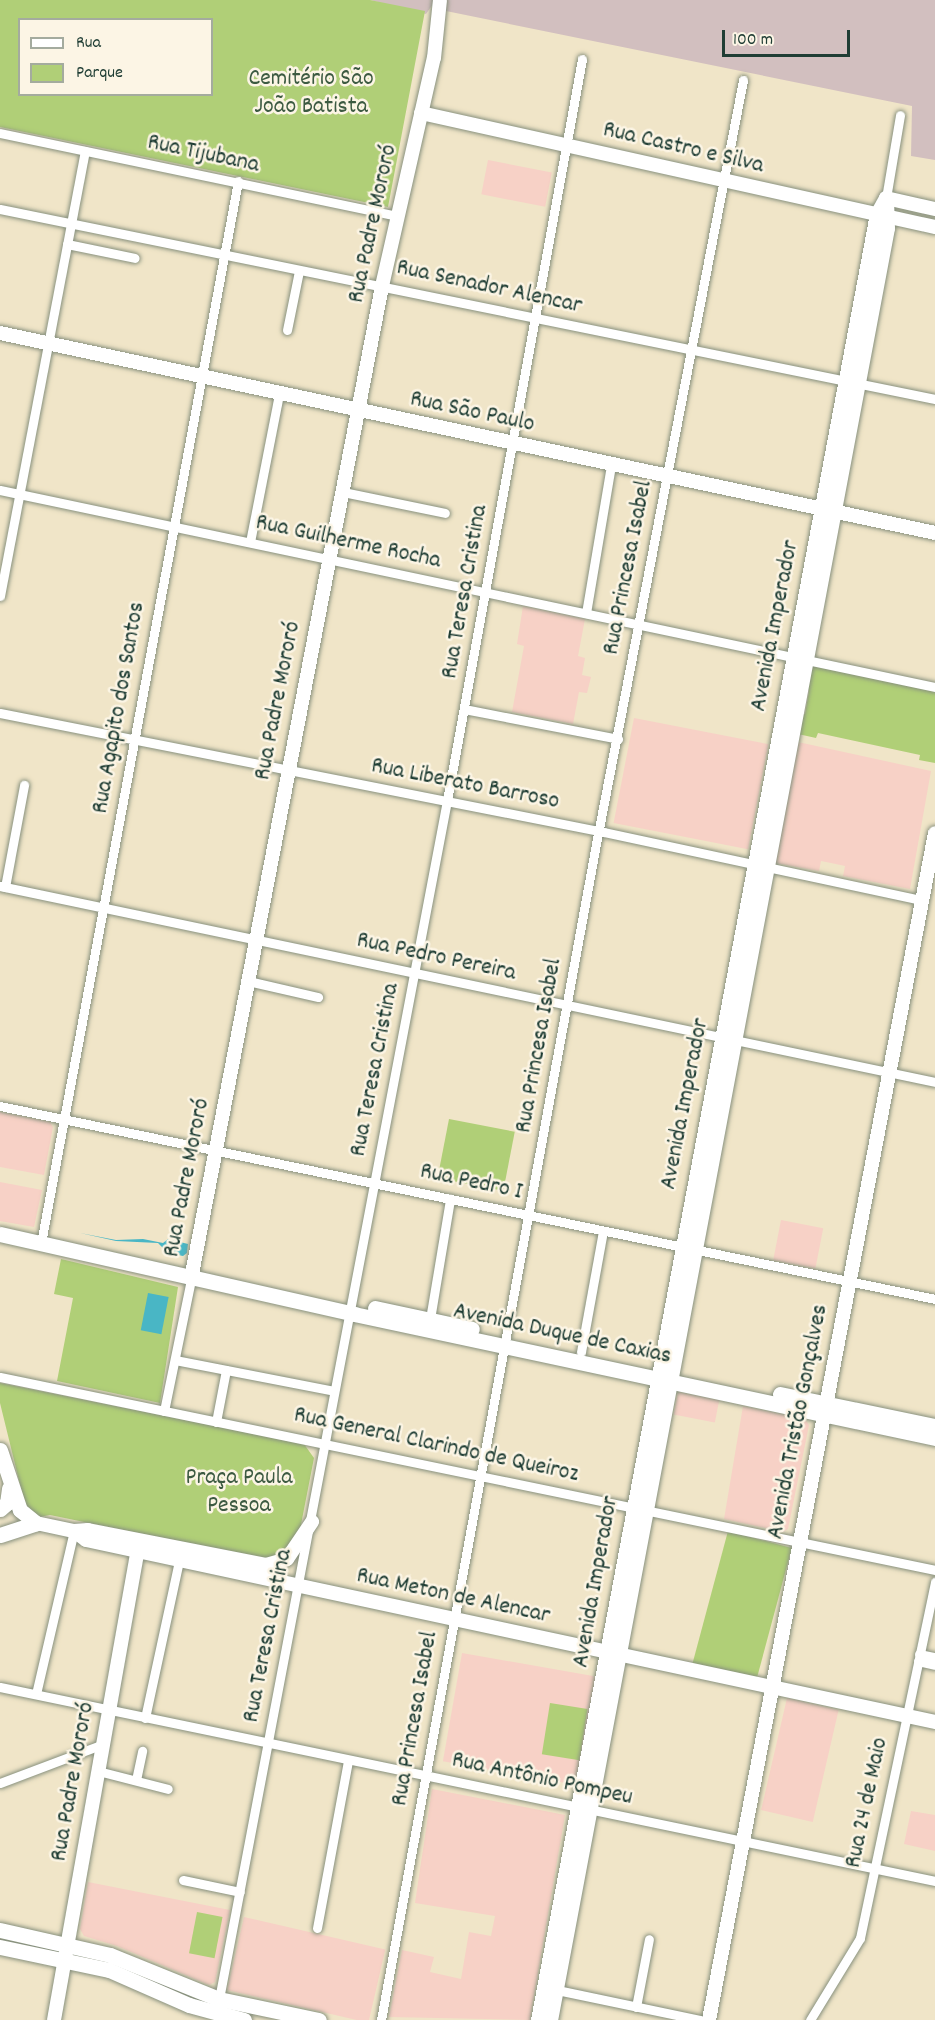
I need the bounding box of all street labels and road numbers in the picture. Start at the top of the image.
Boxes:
street label: Rua Castro e Silva [600,117,766,181]
street label: Rua Tijubana [145,129,261,181]
street label: Rua Padre Mororó [343,142,405,306]
street label: Rua Senador Alencar [394,254,584,322]
street label: Rua São Paulo [407,386,537,440]
street label: Rua Princesa Isabel [598,479,660,657]
street label: Rua Teresa Cristina [437,503,495,681]
street label: Rua Guilherme Rocha [253,509,443,577]
street label: Avenida Imperador [745,538,807,714]
street label: Rua Agapito dos Santos [87,600,153,816]
street label: Rua Padre Mororó [249,619,309,783]
street label: Rua Liberato Barroso [368,753,562,817]
street label: Rua Pedro Pereira [354,927,518,989]
street label: Rua Princesa Isabel [510,957,570,1135]
street label: Rua Teresa Cristina [345,981,407,1159]
street label: Avenida Imperador [655,1016,717,1192]
street label: Rua Padre Mororó [158,1096,218,1260]
street label: Rua Pedro I [417,1158,525,1208]
street label: Avenida Duque de Caxias [450,1298,674,1372]
street label: Avenida Tristão Gonçalves [762,1302,836,1542]
street label: Rua General Clarindo de Queiroz [291,1402,581,1490]
street label: Avenida Imperador [568,1494,626,1670]
street label: Rua Teresa Cristina [238,1547,300,1725]
street label: Rua Meton de Alencar [354,1562,552,1632]
street label: Rua Princesa Isabel [386,1630,446,1808]
street label: Rua Padre Mororó [46,1700,102,1864]
street label: Rua 24 de Maio [840,1735,896,1871]
street label: Rua Antônio Pompeu [449,1747,635,1813]

